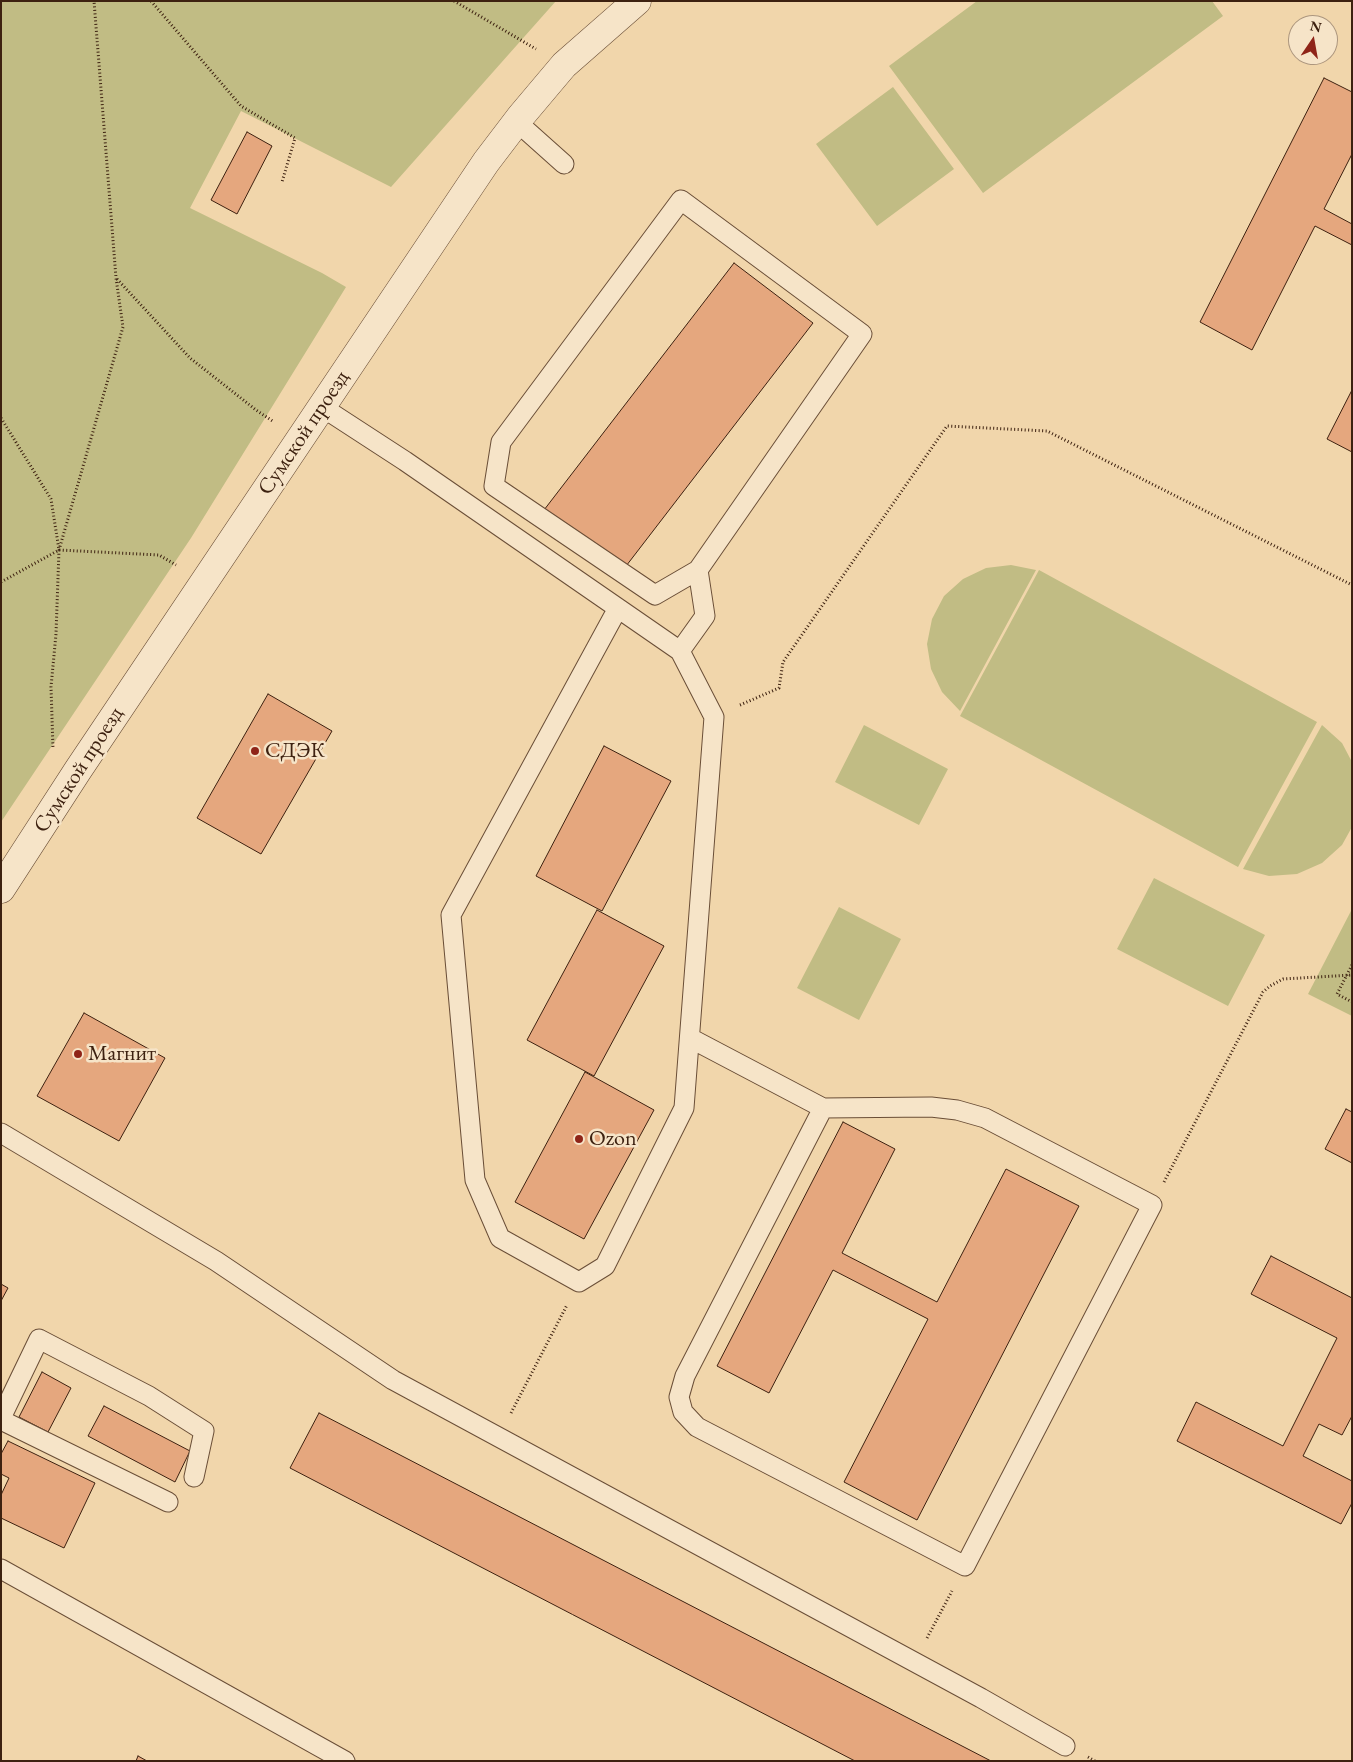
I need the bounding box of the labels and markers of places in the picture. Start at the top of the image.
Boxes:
place label: СДЭК [265,738,325,764]
marker: СДЭК [249,745,261,757]
place label: Магнит [88,1041,156,1067]
marker: Магнит [72,1048,84,1060]
place label: Ozon [589,1126,637,1152]
marker: Ozon [573,1133,585,1145]

